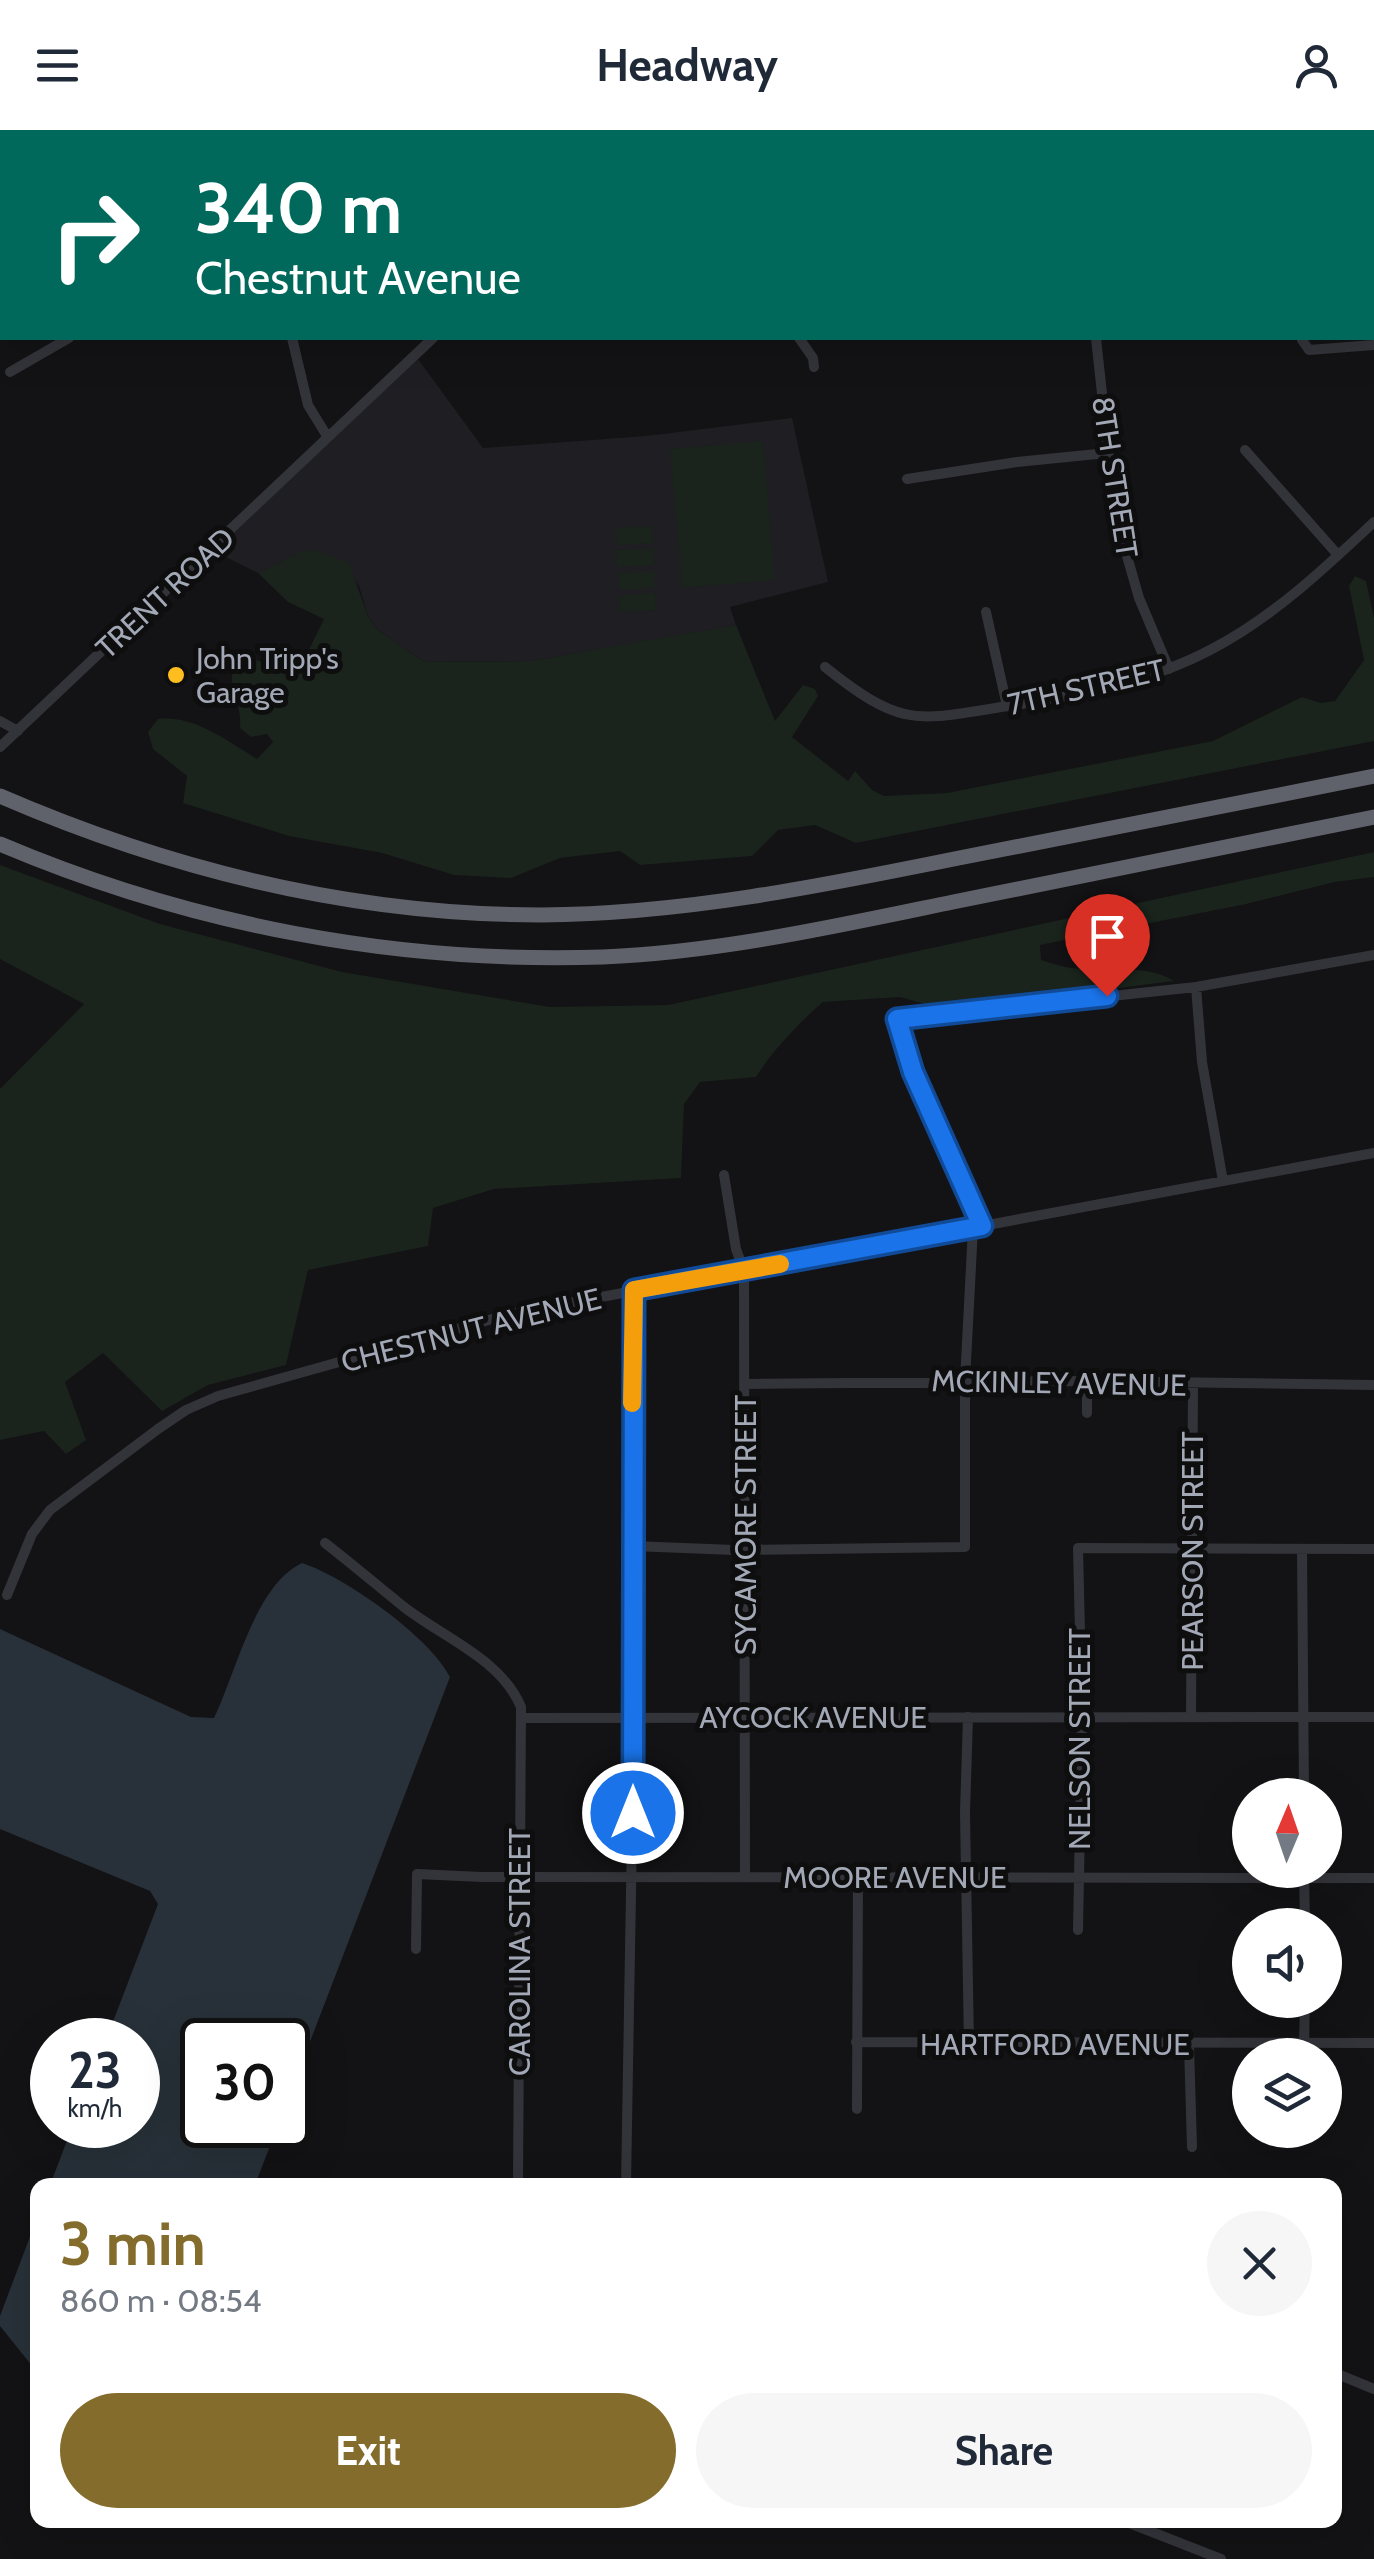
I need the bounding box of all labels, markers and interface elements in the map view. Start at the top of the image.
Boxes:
icon: menu [30,38,85,93]
text: Headway [596,38,778,92]
icon: person [1289,38,1344,93]
text: 340 m [195,165,402,251]
icon: right [30,170,160,300]
text: Chestnut Avenue [195,251,521,305]
street label: 8TH STREET [1084,394,1146,560]
street label: TRENT ROAD [88,520,242,666]
place label: John Tripp's Garage [195,640,339,711]
street label: 7TH STREET [1004,651,1168,723]
marker: John Tripp's Garage [165,664,187,686]
pin [1065,894,1150,997]
icon: arrive [1080,909,1135,964]
street label: CHESTNUT AVENUE [337,1280,605,1380]
street label: MCKINLEY AVENUE [931,1362,1187,1404]
street label: SYCAMORE STREET [727,1395,764,1655]
street label: PEARSON STREET [1174,1431,1211,1671]
street label: NELSON STREET [1061,1628,1098,1850]
street label: AYCOCK AVENUE [699,1699,927,1736]
position arrow [581,1761,685,1865]
north arrow [1232,1778,1342,1888]
map controls [1232,1778,1342,2148]
street label: CAROLINA STREET [501,1828,538,2076]
street label: MOORE AVENUE [783,1859,1007,1896]
button: sound [1232,1908,1342,2018]
speed limit sign: 30 [180,2018,310,2148]
street label: HARTFORD AVENUE [920,2026,1190,2063]
button: layers [1232,2038,1342,2148]
text: 23 [68,2040,122,2101]
text: km/h [68,2093,122,2123]
text: 3 min [60,2207,206,2280]
button: close [1207,2211,1312,2316]
text: 860 m · 08:54 [60,2281,261,2320]
button: Exit [60,2393,676,2508]
button: Share [696,2393,1312,2508]

